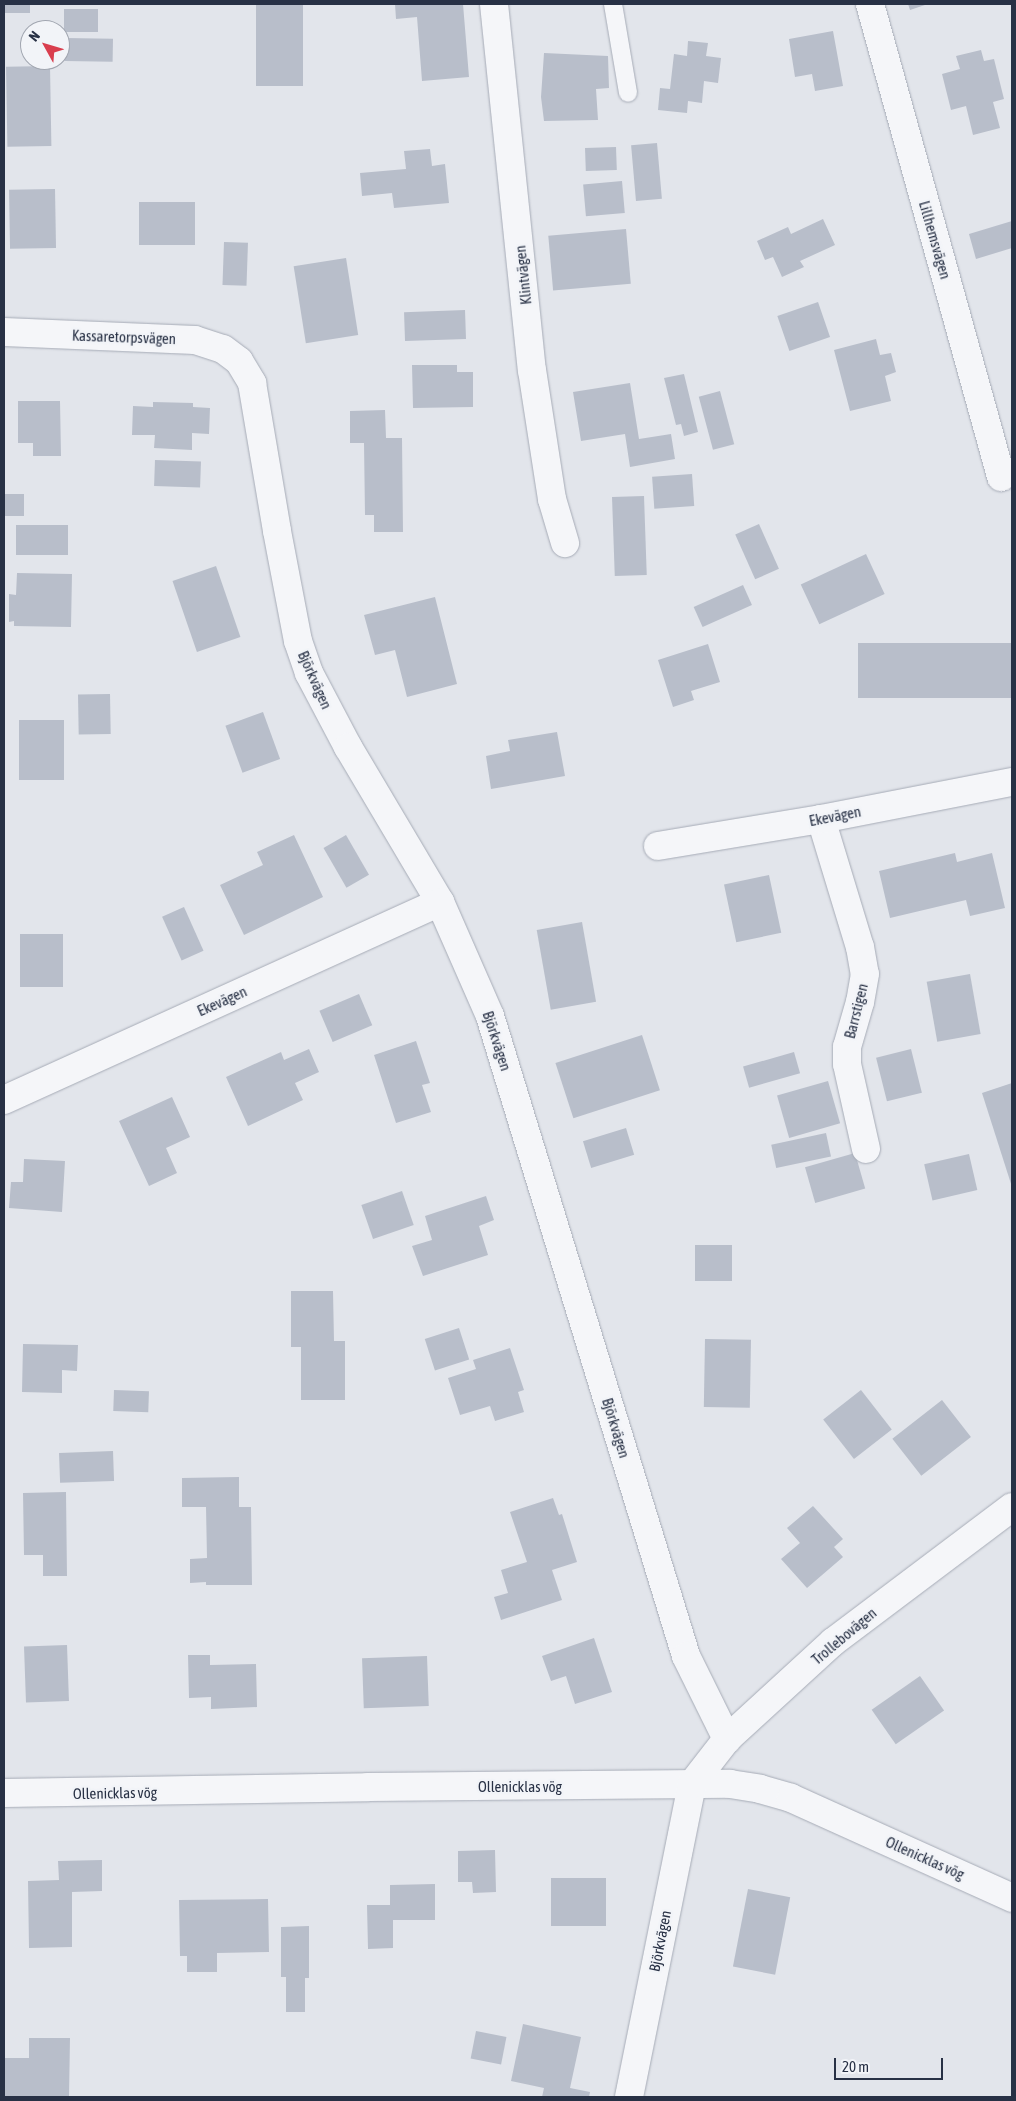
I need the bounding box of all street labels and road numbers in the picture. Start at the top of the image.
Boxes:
street label: Lillhemsvägen [915,199,955,281]
street label: Klintvägen [511,244,535,306]
street label: Kassaretorpsvägen [72,326,176,348]
street label: Björkvägen [294,648,336,712]
street label: Ekevägen [807,802,863,830]
street label: Ekevägen [194,982,250,1020]
street label: Barrstigen [840,982,872,1040]
street label: Björkvägen [479,1009,515,1073]
street label: Björkvägen [598,1396,634,1460]
street label: Trollebovägen [808,1604,880,1668]
street label: Ollenicklas vög [478,1778,562,1796]
street label: Ollenicklas vög [73,1783,157,1803]
street label: Ollenicklas vög [883,1833,967,1883]
street label: Björkvägen [645,1909,675,1973]

